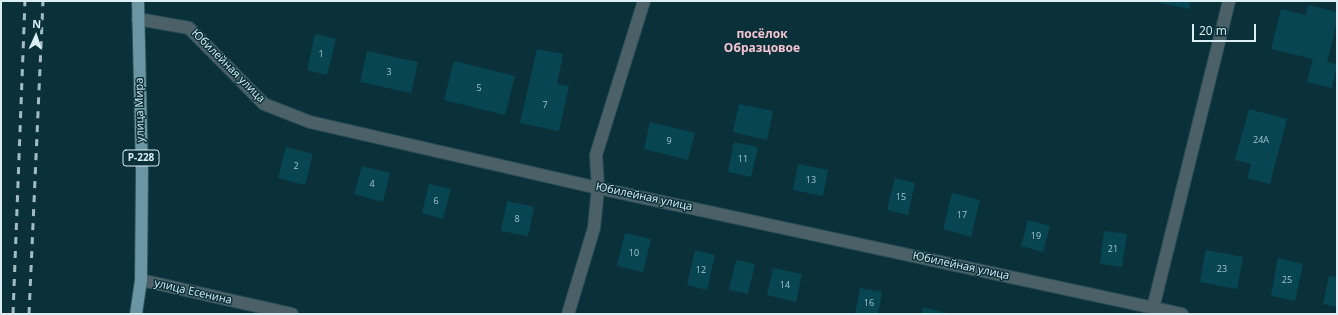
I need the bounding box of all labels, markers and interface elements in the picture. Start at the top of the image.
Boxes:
north arrow [16,16,56,56]
text: N [32,16,42,31]
scale bar [1194,16,1258,42]
text: 20 m [1199,22,1227,39]
street label: Юбилейная улица [189,27,267,105]
district label: посёлок Образцовое [724,28,800,56]
house number: 1 [318,49,324,59]
house number: 3 [386,67,392,77]
street label: улица Мира [133,78,147,142]
house number: 5 [476,83,482,93]
house number: 7 [542,100,548,110]
house number: 24А [1253,135,1269,145]
house number: 9 [666,136,672,146]
road number: Р-228 [123,150,159,166]
house number: 11 [738,154,748,164]
house number: 2 [293,161,299,171]
house number: 13 [806,175,816,185]
house number: 4 [369,179,375,189]
street label: Юбилейная улица [595,180,693,214]
house number: 15 [896,192,906,202]
house number: 6 [433,196,439,206]
house number: 17 [957,210,967,220]
house number: 8 [514,214,520,224]
house number: 19 [1031,231,1041,241]
house number: 21 [1108,244,1118,254]
house number: 10 [629,248,639,258]
street label: Юбилейная улица [912,249,1010,283]
house number: 23 [1217,264,1227,274]
house number: 12 [696,265,706,275]
house number: 25 [1282,275,1292,285]
street label: улица Есенина [153,277,233,307]
house number: 14 [780,280,790,290]
house number: 16 [864,298,874,308]

